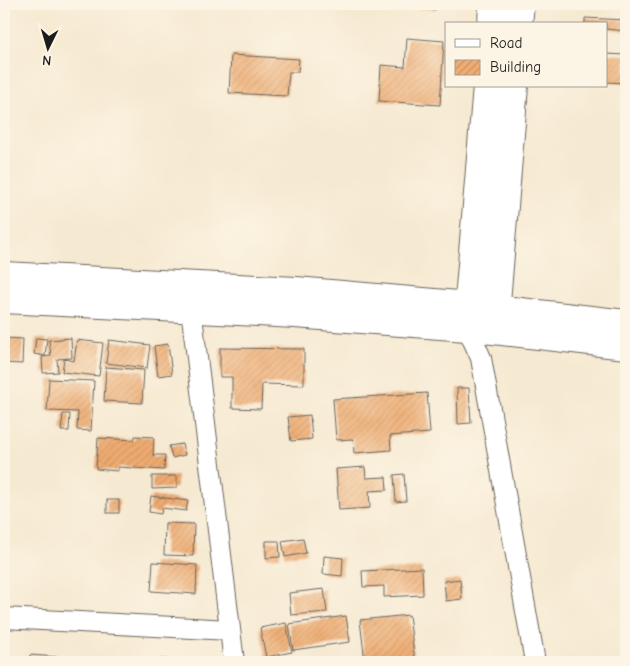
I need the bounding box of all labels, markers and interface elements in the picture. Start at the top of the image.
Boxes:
north arrow [22,22,72,72]
legend [445,22,608,88]
text: Road [490,34,522,52]
text: N [42,52,52,69]
text: Building [490,58,541,76]

